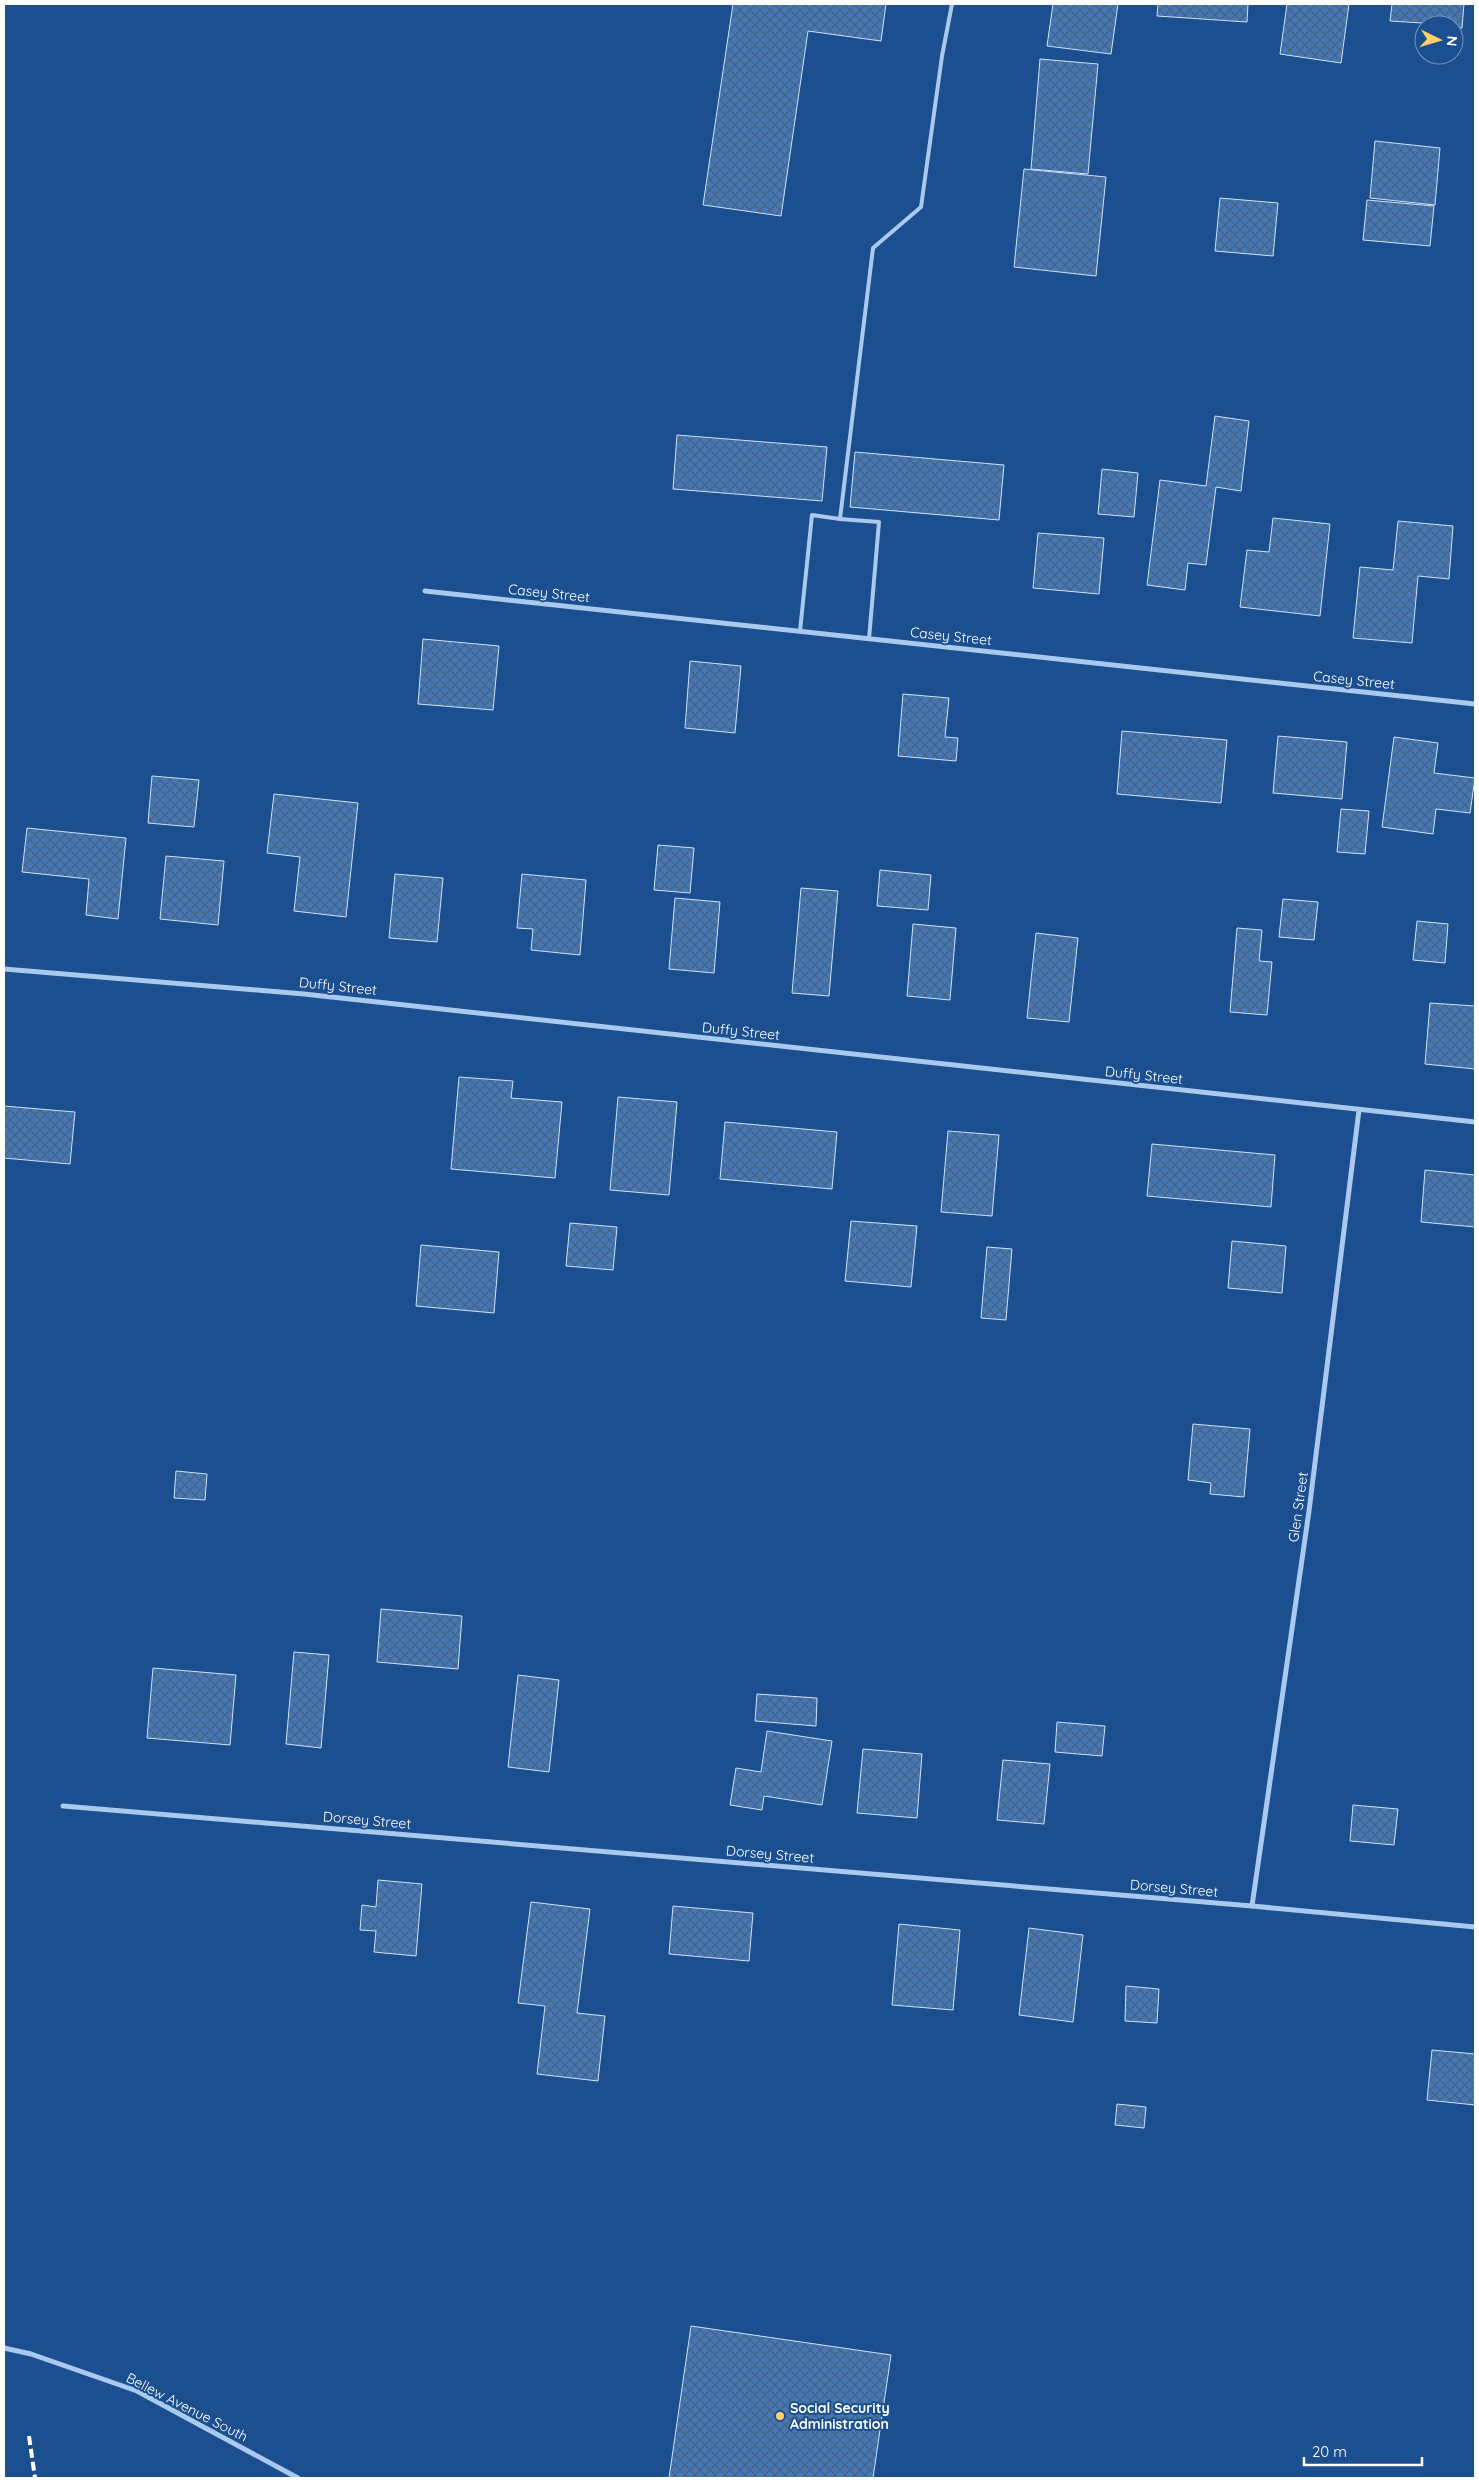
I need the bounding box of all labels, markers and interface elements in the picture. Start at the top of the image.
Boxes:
north arrow [1414,15,1464,65]
text: N [1443,35,1461,47]
street label: Casey Street [507,580,591,606]
street label: Casey Street [909,623,993,649]
street label: Casey Street [1312,667,1396,693]
street label: Duffy Street [298,973,378,999]
street label: Duffy Street [701,1018,781,1044]
street label: Duffy Street [1104,1062,1184,1088]
street label: Glen Street [1284,1470,1312,1543]
street label: Dorsey Street [322,1807,412,1833]
street label: Dorsey Street [725,1841,815,1867]
street label: Dorsey Street [1129,1875,1219,1901]
street label: Bellew Avenue South [123,2369,251,2445]
place label: Social Security Administration [790,2399,890,2433]
marker: Social Security Administration [774,2410,786,2422]
scale bar [1304,2434,1422,2466]
text: 20 m [1312,2442,1347,2461]

